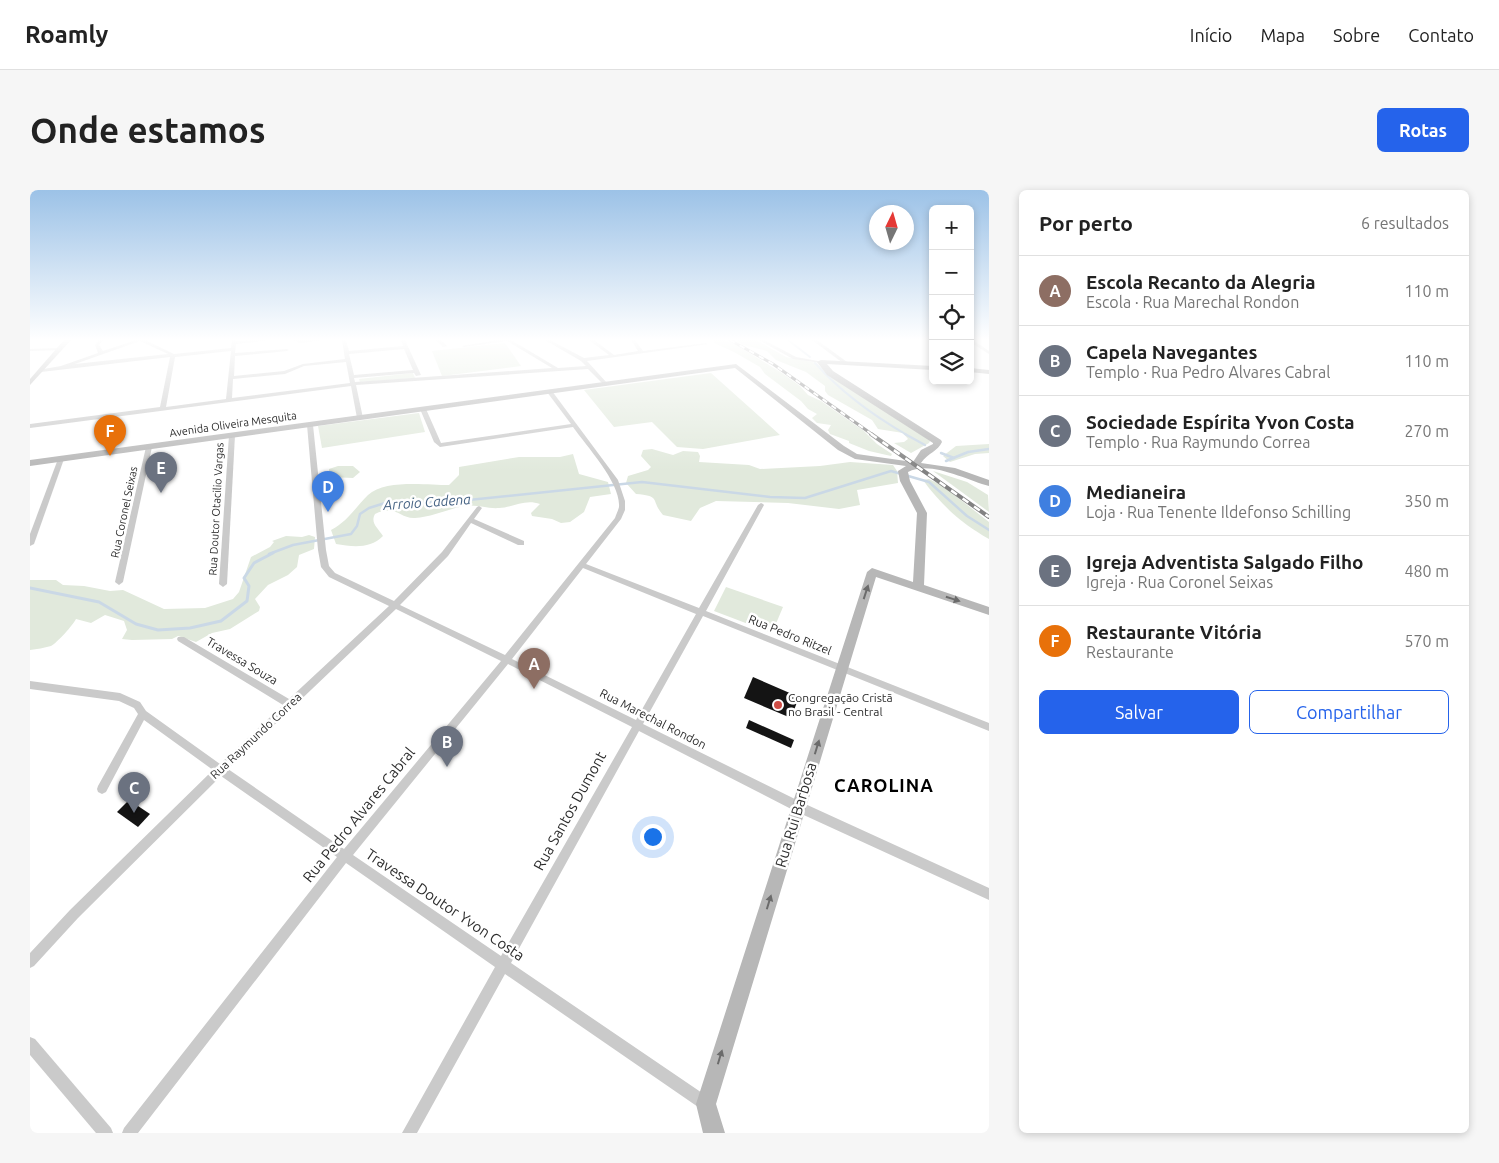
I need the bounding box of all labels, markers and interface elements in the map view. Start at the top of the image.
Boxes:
text: Roamly [25,21,108,48]
text: Início [1190,25,1232,45]
text: Mapa [1260,25,1305,45]
text: Sobre [1333,25,1380,45]
text: Contato [1408,25,1474,45]
button: Rotas [1377,108,1469,152]
text: Onde estamos [30,110,265,150]
north arrow [869,205,914,250]
map controls [929,205,974,385]
button: + [929,205,974,250]
text: Por perto [1039,211,1133,235]
text: 6 resultados [1361,214,1449,232]
button: − [929,250,974,295]
text: Escola Recanto da Alegria [1086,271,1316,293]
text: A [1049,282,1061,300]
text: 110 m [1404,282,1449,300]
text: Escola · Rua Marechal Rondon [1086,293,1299,311]
button: locate [929,295,974,340]
button: layers [929,340,974,385]
text: Capela Navegantes [1086,341,1257,363]
text: B [1050,352,1060,370]
text: 110 m [1404,352,1449,370]
text: Templo · Rua Pedro Alvares Cabral [1086,363,1330,381]
street label: Avenida Oliveira Mesquita [169,409,297,439]
text: Sociedade Espírita Yvon Costa [1086,411,1355,433]
pin: F [94,415,126,456]
text: C [1050,422,1060,440]
text: 270 m [1404,422,1449,440]
text: Templo · Rua Raymundo Correa [1086,433,1311,451]
street label: Rua Doutor Otacilio Vargas [207,442,225,576]
pin: E [145,452,177,493]
street label: Rua Coronel Seixas [108,465,140,559]
pin: D [312,471,344,512]
text: Medianeira [1086,481,1186,503]
water label: Arroio Cadena [382,491,472,513]
text: D [1049,492,1061,510]
text: 350 m [1404,492,1449,510]
text: Loja · Rua Tenente Ildefonso Schilling [1086,503,1351,521]
text: Igreja Adventista Salgado Filho [1086,551,1364,573]
text: E [1050,562,1060,580]
text: 480 m [1404,562,1449,580]
text: Igreja · Rua Coronel Seixas [1086,573,1273,591]
one-way arrow [862,584,870,599]
one-way arrow [946,596,961,604]
street label: Rua Pedro Ritzel [747,612,834,657]
text: Restaurante Vitória [1086,621,1262,643]
text: F [1051,632,1060,650]
text: 570 m [1404,632,1449,650]
street label: Travessa Souza [204,634,280,687]
text: Restaurante [1086,643,1174,661]
pin: A [518,648,550,689]
street label: Rua Marechal Rondon [598,686,709,751]
street label: Rua Raymundo Correa [207,690,304,781]
button: Salvar [1039,690,1239,734]
button: Compartilhar [1249,690,1449,734]
place label: Congregação Cristã no Brasil - Central [788,691,893,718]
marker: Congregação Cristã no Brasil - Central [772,699,784,711]
pin: B [431,726,463,767]
one-way arrow [814,739,822,754]
street label: Rua Pedro Alvares Cabral [299,744,418,885]
street label: Rua Santos Dumont [530,748,609,873]
street label: Rua Rui Barbosa [771,760,820,869]
pin: C [118,772,150,813]
district label: CAROLINA [834,775,934,795]
your location [640,824,666,850]
street label: Travessa Doutor Yvon Costa [363,845,528,964]
one-way arrow [765,894,773,909]
one-way arrow [717,1049,725,1064]

